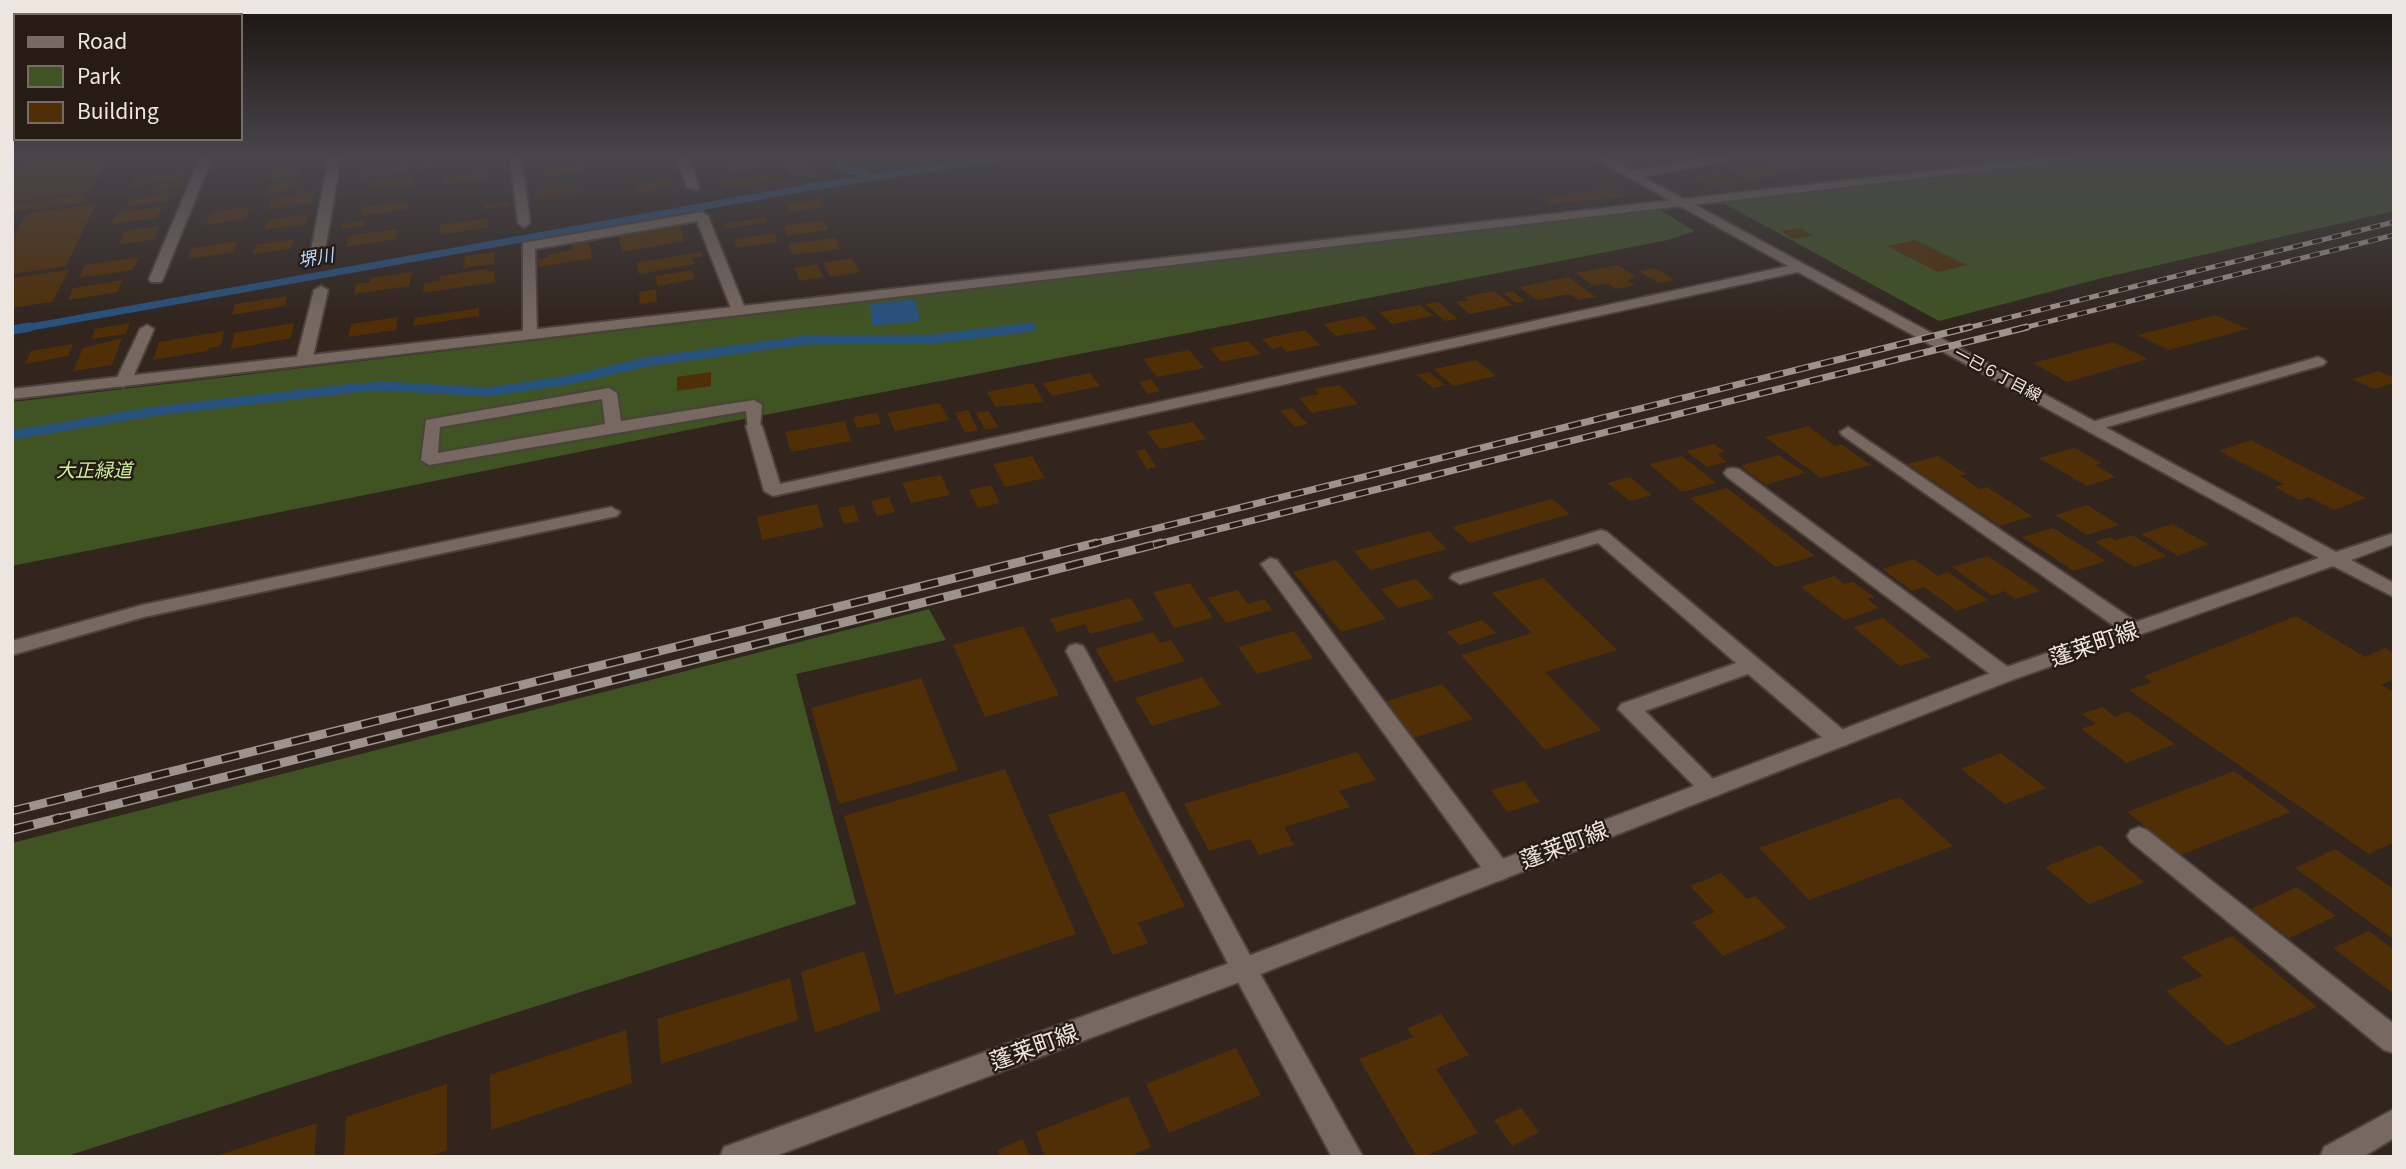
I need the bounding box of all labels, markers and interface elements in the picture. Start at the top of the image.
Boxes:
legend [14,14,242,140]
text: Road [77,25,127,55]
text: Park [77,60,121,90]
text: Building [77,95,159,125]
water label: 堺川 [296,240,338,272]
street label: 一已６丁目線 [1950,340,2046,406]
park label: 大正緑道 [56,455,135,482]
street label: 蓬莱町線 [2044,611,2142,673]
street label: 蓬莱町線 [1514,811,1612,875]
street label: 蓬莱町線 [984,1013,1082,1077]

